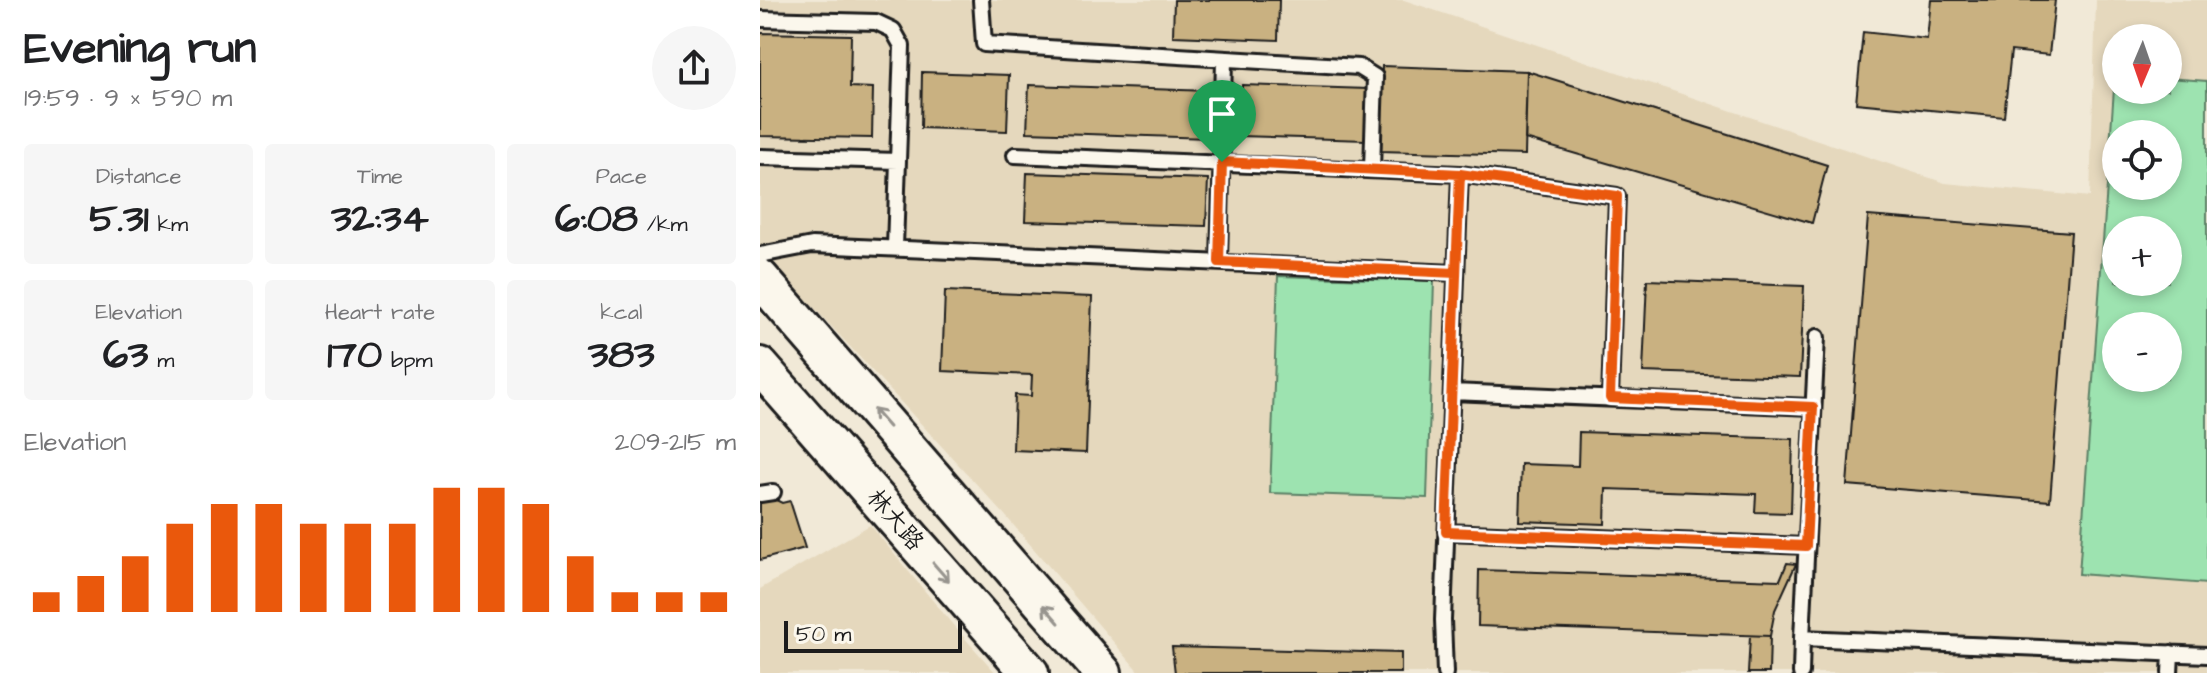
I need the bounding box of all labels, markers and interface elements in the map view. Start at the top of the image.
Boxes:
text: Evening run [24,19,256,80]
north arrow [2102,24,2182,104]
map controls [2102,24,2182,392]
button: share [652,26,736,110]
text: 19:59 · 9 × 590 m [24,80,232,116]
pin [1188,80,1256,162]
icon: arrive [1200,92,1244,136]
button: locate [2102,120,2182,200]
text: Distance [96,161,181,192]
text: Time [357,161,403,192]
text: Pace [596,161,647,192]
text: 5.31 [89,192,149,247]
text: 32:34 [331,192,429,247]
text: 6:08 [555,192,638,247]
text: km [149,209,188,240]
text: /km [638,209,688,240]
button: + [2102,216,2182,296]
text: Elevation [95,297,182,328]
text: Heart rate [325,297,435,328]
text: kcal [600,297,642,328]
button: − [2102,312,2182,392]
text: 63 [103,328,148,383]
text: 170 [327,328,382,383]
text: 383 [588,328,655,383]
text: m [148,345,174,376]
text: bpm [382,345,433,376]
one-way arrow [872,409,890,429]
text: Elevation [24,424,126,460]
text: 209–215 m [615,424,736,460]
street label: 林大路 [859,482,931,558]
one-way arrow [932,561,950,581]
one-way arrow [1043,605,1061,625]
scale bar [784,617,962,653]
text: 50 m [796,619,851,650]

